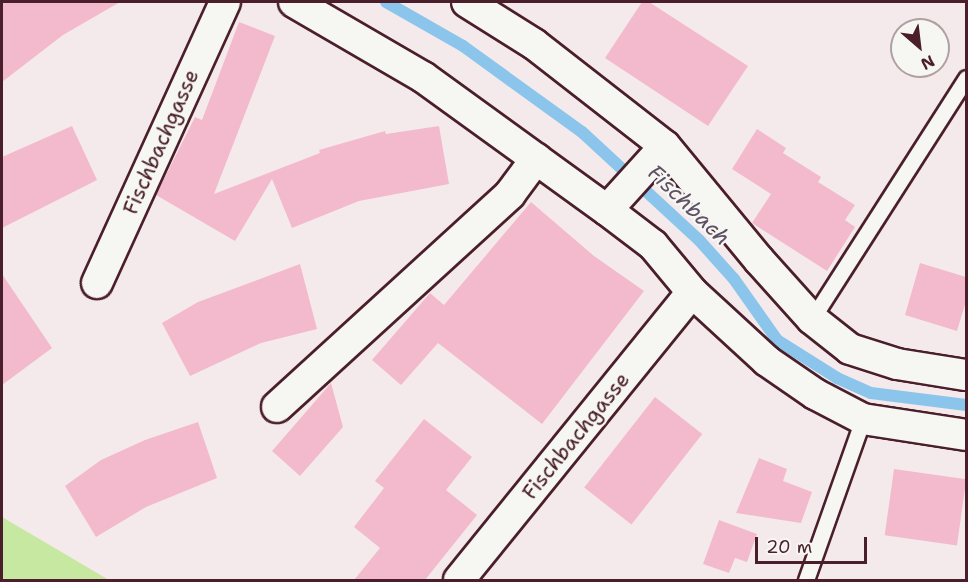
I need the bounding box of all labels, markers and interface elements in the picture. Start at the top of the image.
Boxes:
north arrow [890,18,950,78]
text: N [917,50,938,75]
street label: Fischbachgasse [118,66,204,218]
water label: Fischbach [642,159,736,251]
street label: Fischbachgasse [517,367,635,505]
scale bar [758,525,870,563]
text: 20 m [766,535,812,559]

